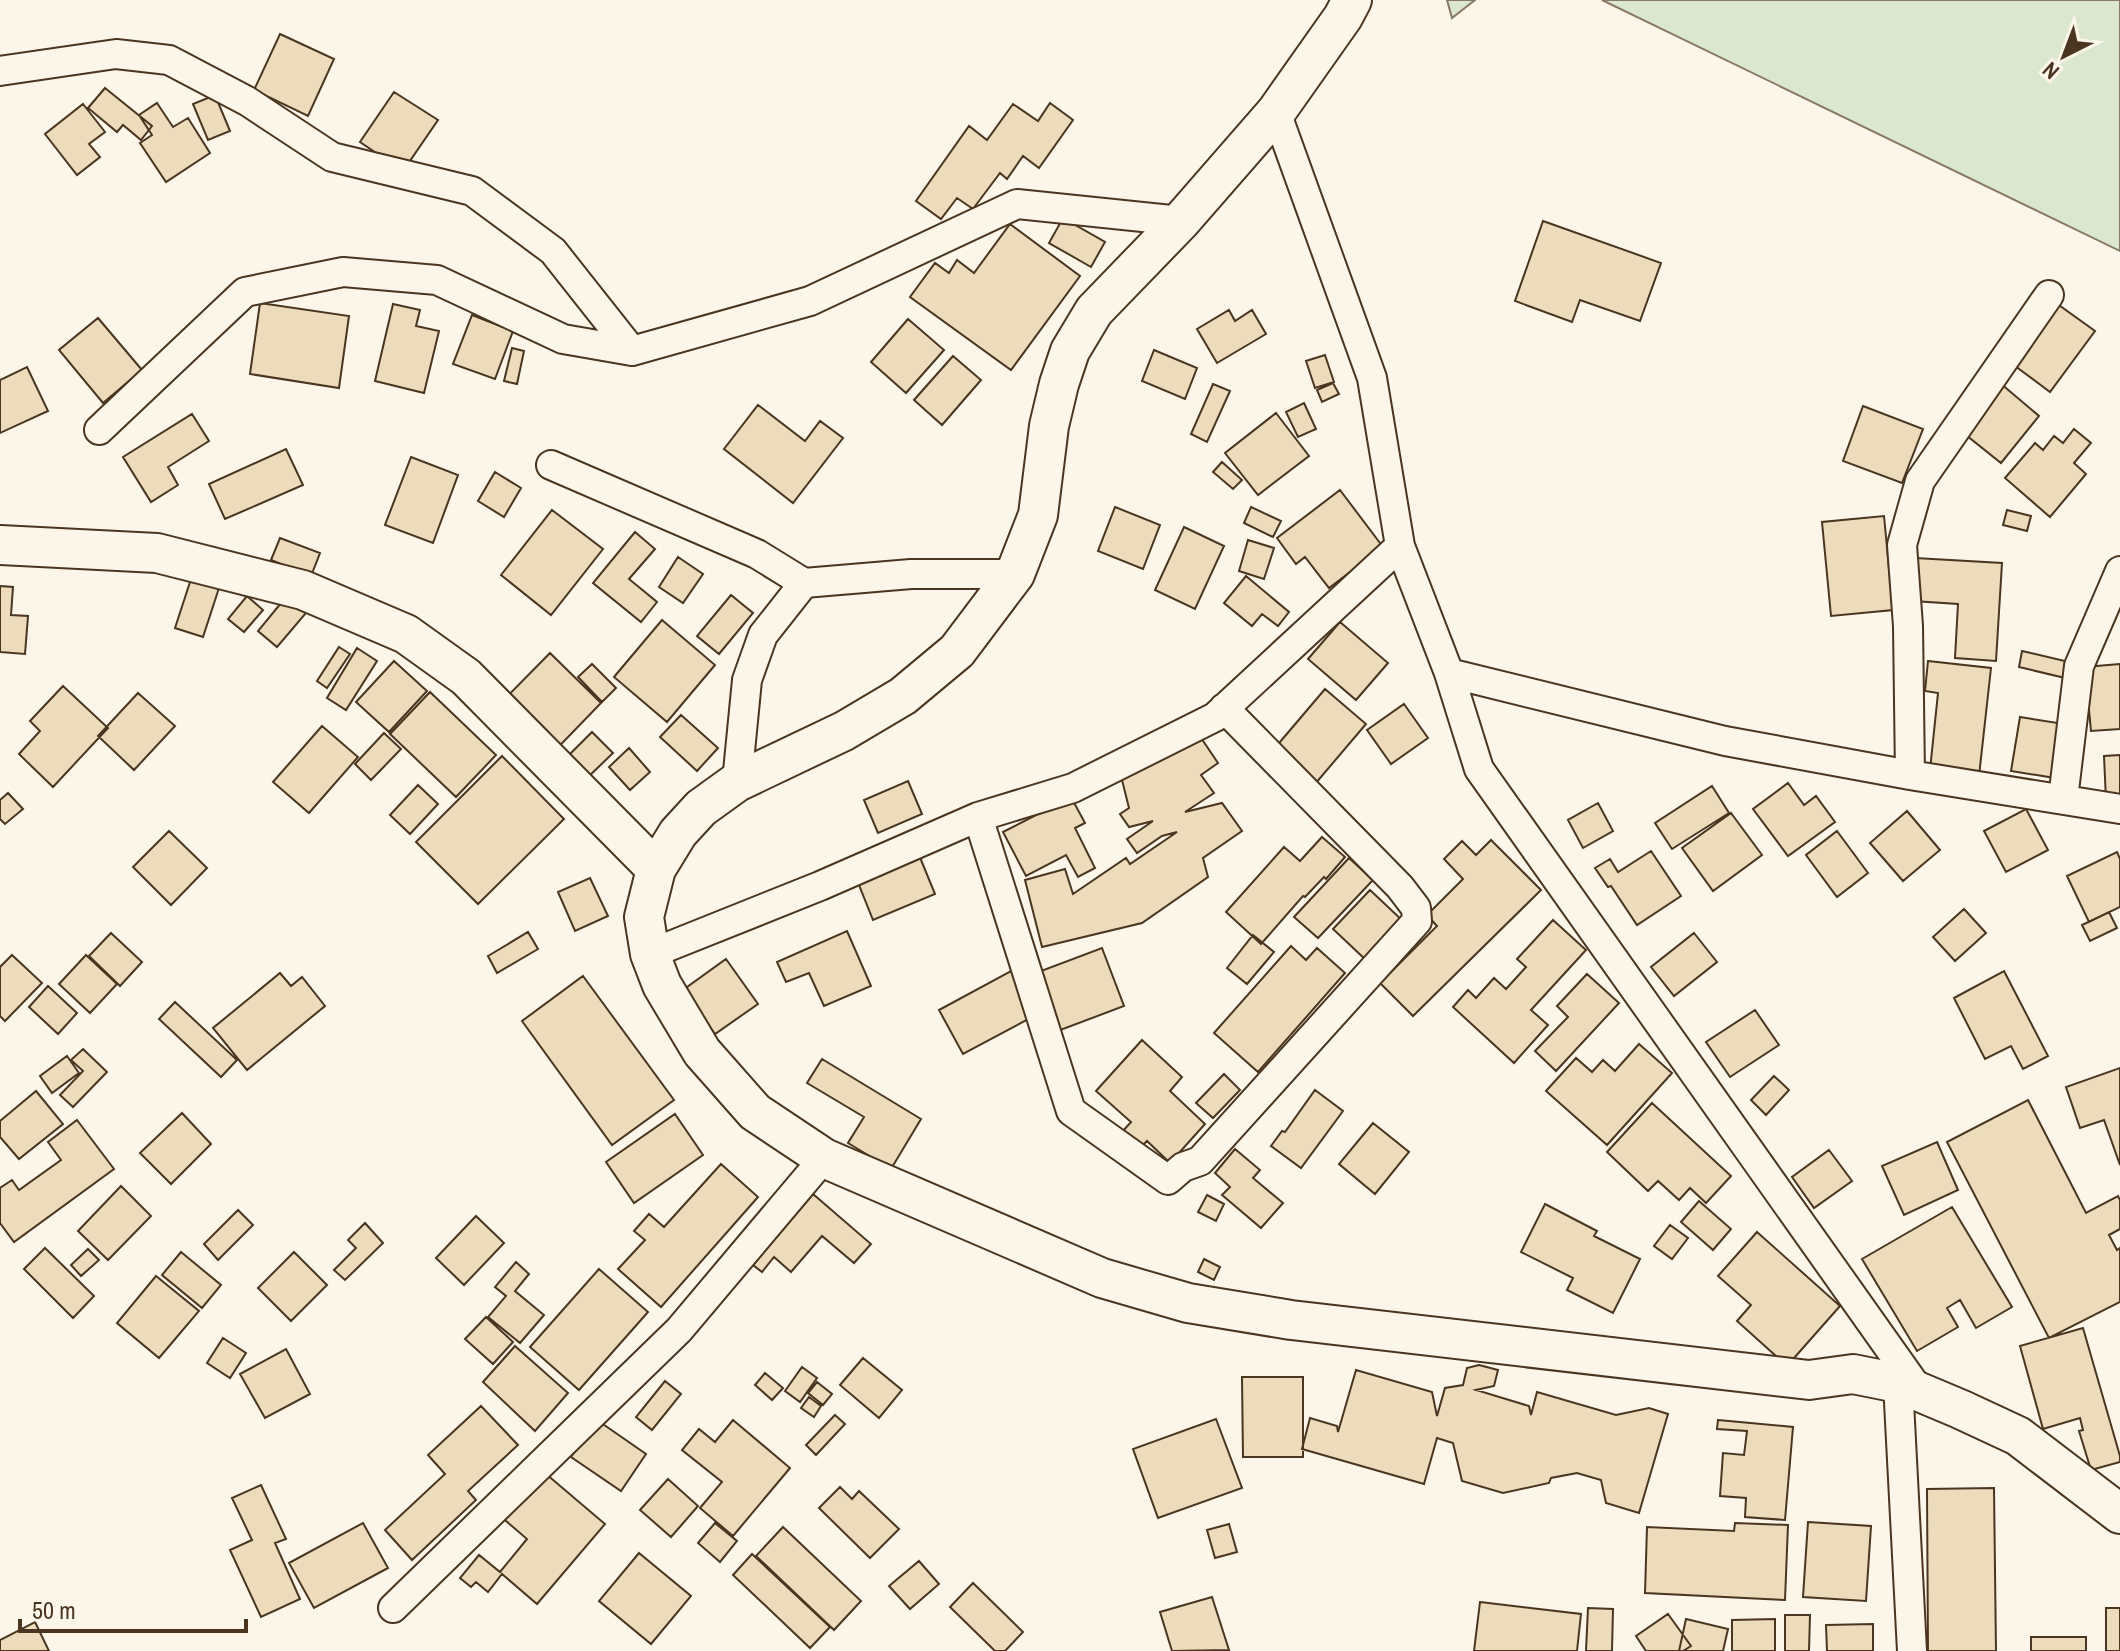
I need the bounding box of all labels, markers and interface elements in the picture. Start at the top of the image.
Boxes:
north arrow [2024,16,2104,96]
text: N [2036,55,2065,86]
scale bar [20,1583,246,1633]
text: 50 m [32,1594,76,1626]

